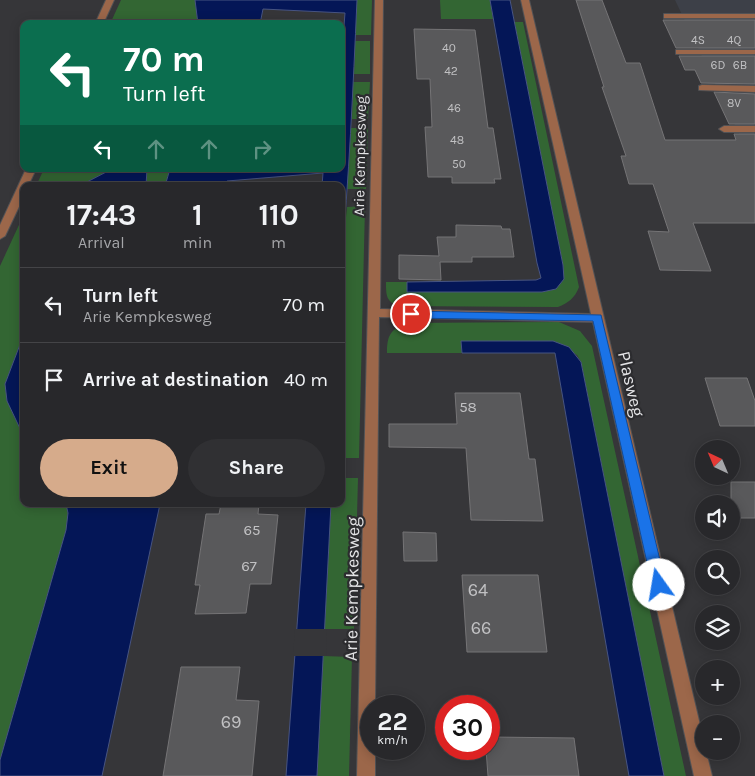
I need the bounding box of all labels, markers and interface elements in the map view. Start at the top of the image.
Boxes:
house number: 4S [691,33,705,47]
house number: 4Q [727,33,741,47]
text: 70 m [123,39,205,80]
icon: left [40,40,105,105]
house number: 40 [442,41,456,55]
house number: 6D [711,58,725,72]
house number: 6B [733,58,747,72]
house number: 42 [444,64,458,78]
text: Turn left [123,81,206,107]
street label: Arie Kempkesweg [350,95,370,216]
house number: 8V [727,96,741,110]
house number: 46 [447,101,461,115]
house number: 48 [450,133,464,147]
icon: left [89,135,117,163]
icon: ahead [142,135,170,163]
icon: ahead [195,135,223,163]
icon: right [248,135,276,163]
house number: 50 [452,157,466,171]
text: 17:43 [66,197,136,233]
text: 1 [192,197,203,233]
text: 110 [258,197,299,233]
text: Arrival [78,233,125,252]
text: min [183,233,212,252]
text: m [271,233,286,252]
text: Turn left [83,285,158,307]
icon: left [40,291,68,319]
pin [390,293,432,335]
text: 70 m [283,294,325,316]
icon: arrive [397,300,425,328]
text: Arie Kempkesweg [83,307,212,326]
street label: Plasweg [613,349,649,419]
icon: arrive [40,366,68,394]
text: Arrive at destination [83,369,269,391]
text: 40 m [284,369,328,391]
house number: 58 [459,398,477,416]
button: Exit [40,439,178,497]
button: Share [188,439,325,497]
north arrow [695,440,740,485]
map controls [695,440,740,760]
button: sound [695,495,740,540]
street label: Arie Kempkesweg [340,517,364,661]
house number: 65 [243,521,261,539]
button: search [695,550,740,595]
house number: 67 [241,557,257,575]
position arrow [632,558,684,610]
house number: 64 [468,579,488,601]
button: layers [695,605,740,650]
house number: 66 [471,617,491,639]
button: + [695,660,740,705]
speed limit sign: 30 [435,695,500,760]
text: 22 [377,707,408,736]
house number: 69 [221,711,241,733]
button: − [695,715,740,760]
text: km/h [377,733,408,747]

